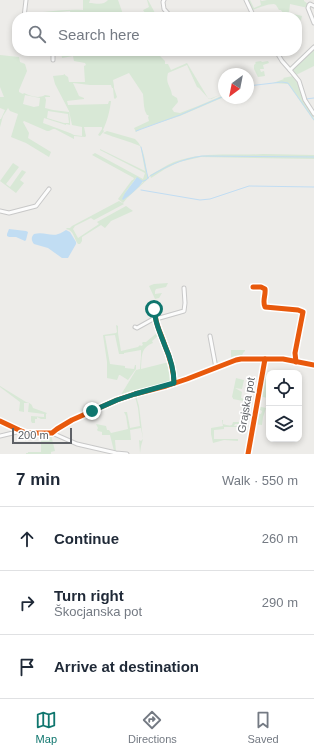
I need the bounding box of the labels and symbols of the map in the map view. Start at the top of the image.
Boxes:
north arrow [218,68,254,104]
route start [145,300,163,318]
street label: Grajska pot [235,376,257,434]
route end [83,402,101,420]
scale bar [12,426,72,445]

